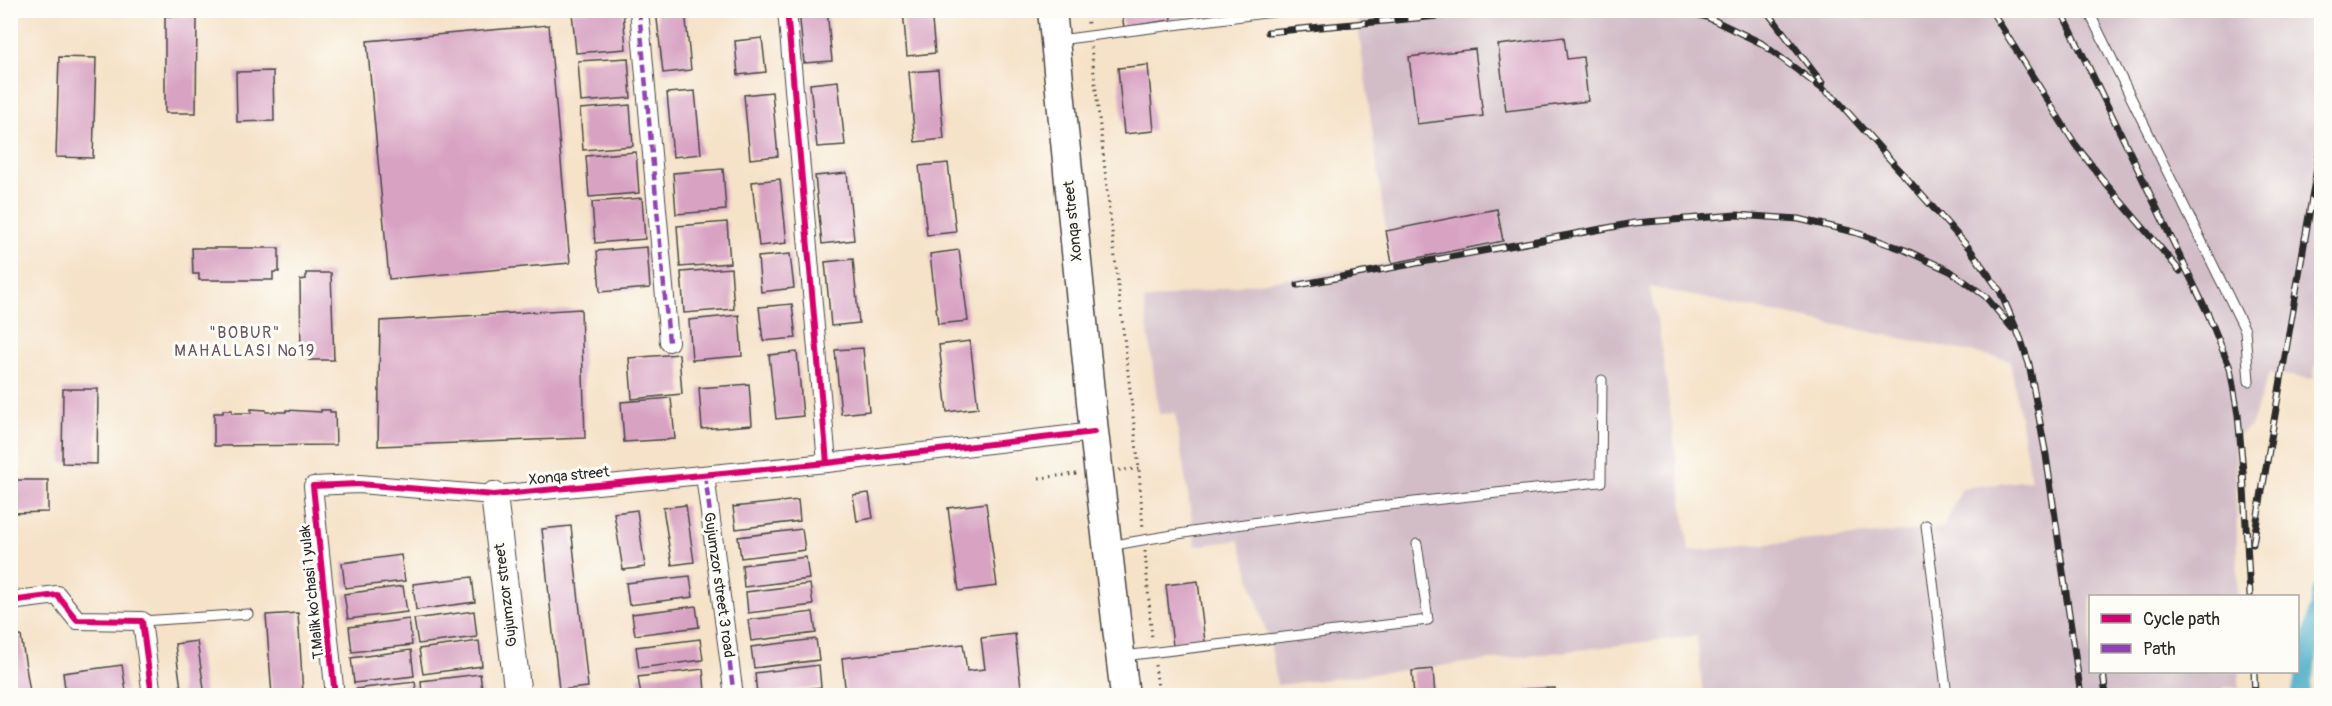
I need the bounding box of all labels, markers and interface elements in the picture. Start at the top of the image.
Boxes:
street label: Xonqa street [1059,179,1087,262]
district label: "BOBUR" MAHALLASI №19 [174,323,316,361]
street label: Xonqa street [528,462,611,490]
street label: Gujumzor street 3 road [699,511,739,659]
street label: T.Malik ko'chasi 1 yulak [295,523,328,660]
street label: Gujumzor street [490,541,522,648]
legend [2089,595,2299,673]
text: Cycle path [2143,608,2220,631]
text: Path [2143,638,2176,661]

